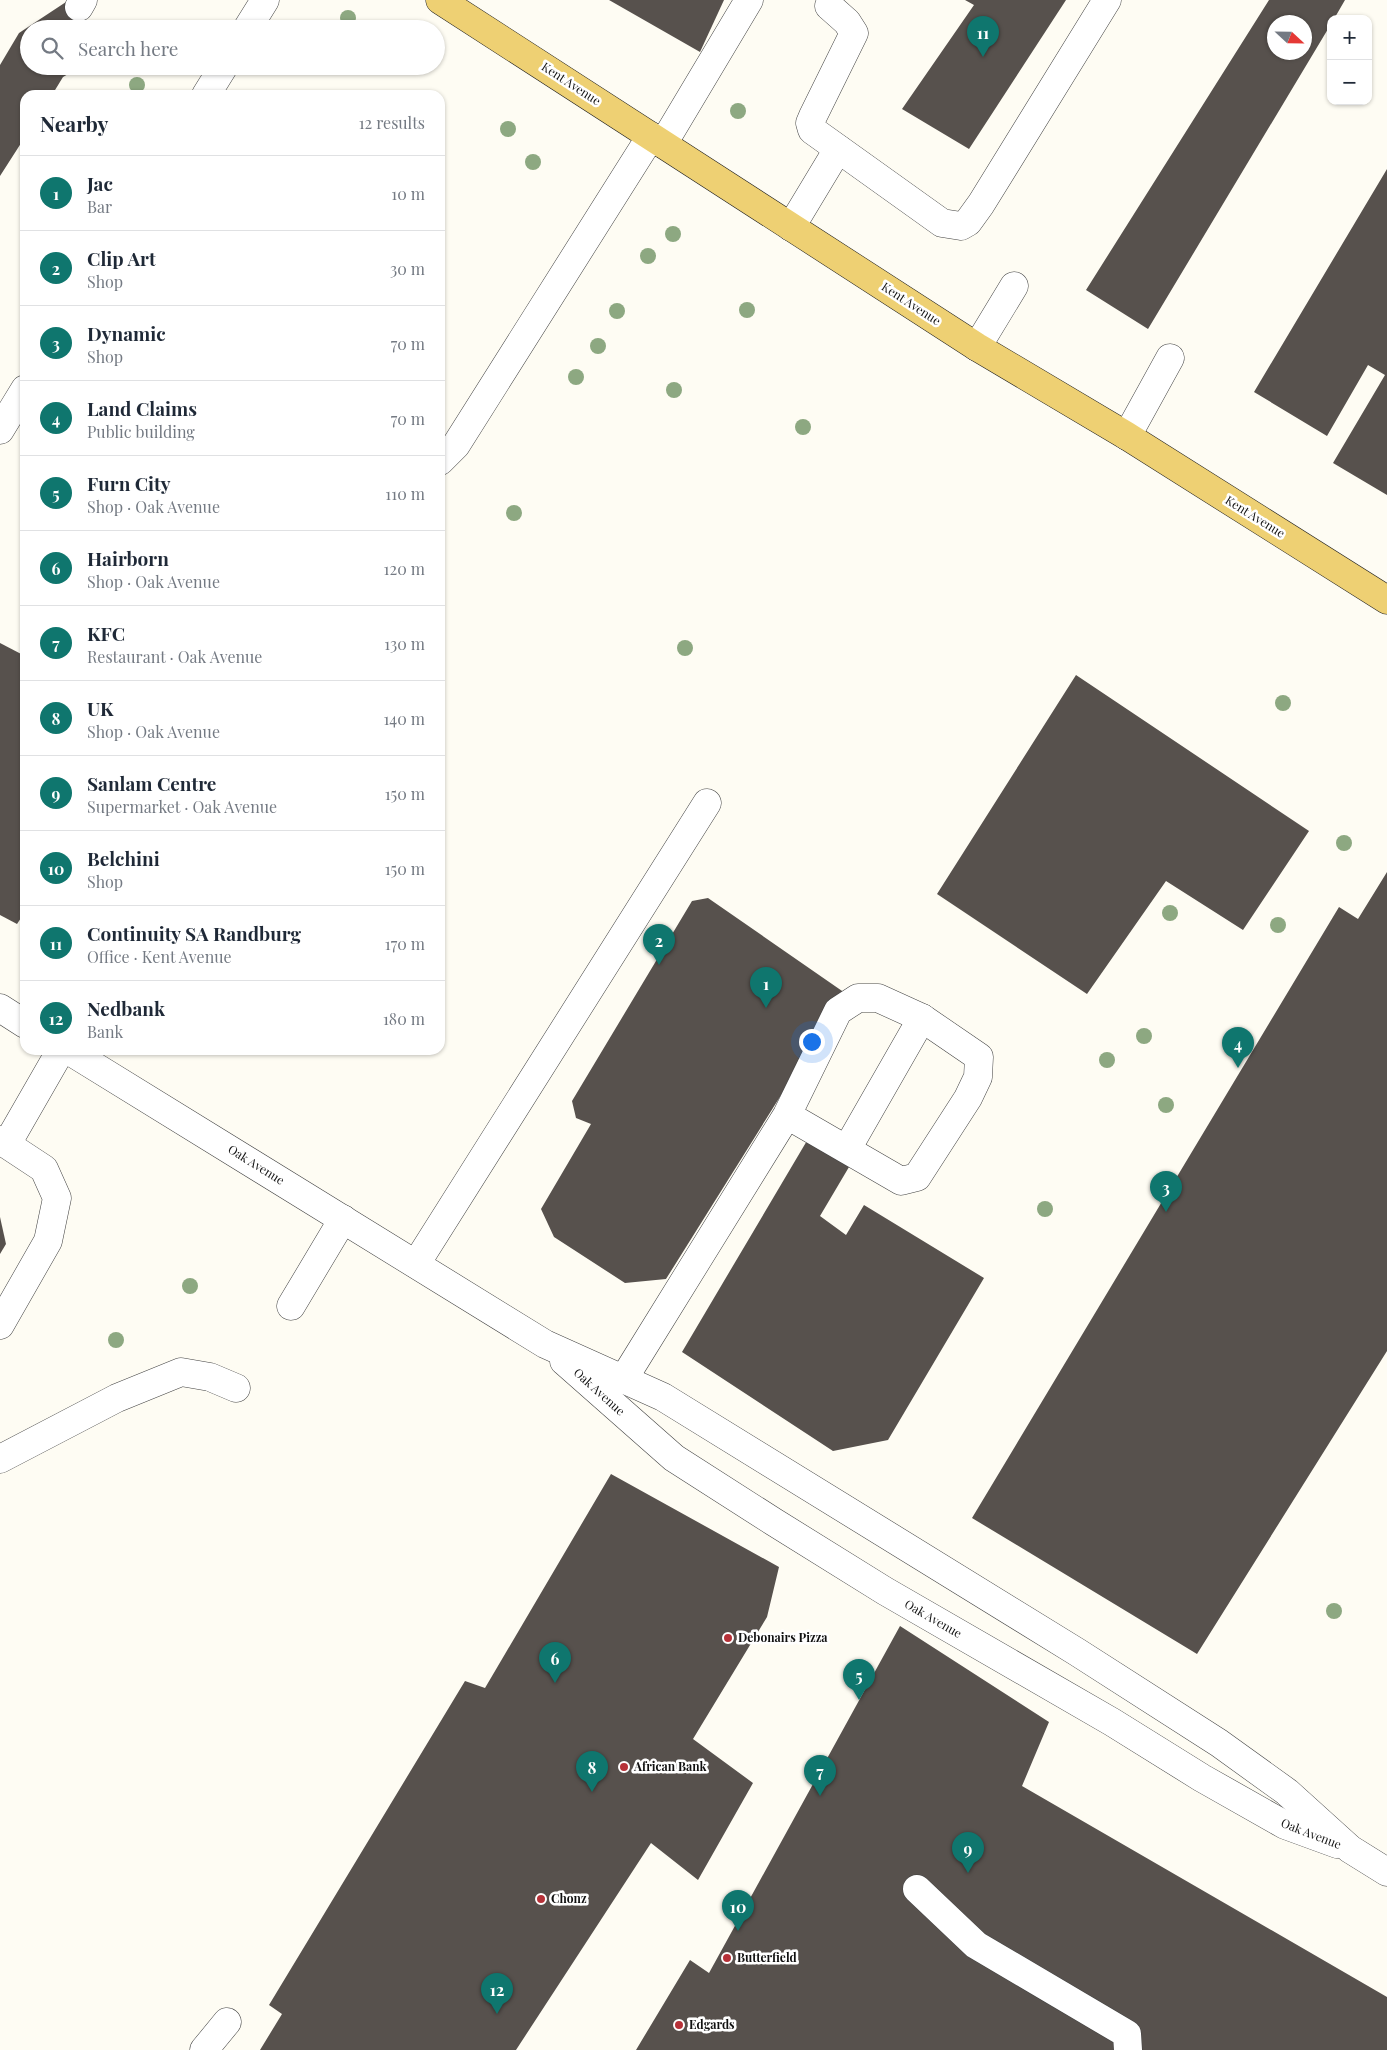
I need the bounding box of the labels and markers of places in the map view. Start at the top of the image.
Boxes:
pin: 11 [967,16,999,57]
pin: 2 [643,924,675,965]
pin: 1 [750,967,782,1008]
pin: 4 [1222,1027,1254,1068]
pin: 3 [1150,1171,1182,1212]
place label: Debonairs Pizza [738,1629,828,1645]
marker: Debonairs Pizza [722,1632,734,1644]
pin: 6 [539,1642,571,1683]
pin: 5 [843,1659,875,1700]
pin: 8 [576,1751,608,1792]
pin: 7 [804,1755,836,1796]
place label: African Bank [633,1758,708,1774]
marker: African Bank [618,1761,630,1773]
pin: 9 [952,1832,984,1873]
place label: Chonz [551,1890,587,1906]
pin: 10 [722,1890,754,1931]
marker: Chonz [535,1893,547,1905]
place label: Butterfield [737,1949,797,1965]
marker: Butterfield [721,1952,733,1964]
pin: 12 [481,1973,513,2014]
place label: Edgards [689,2016,735,2032]
marker: Edgards [673,2019,685,2031]

